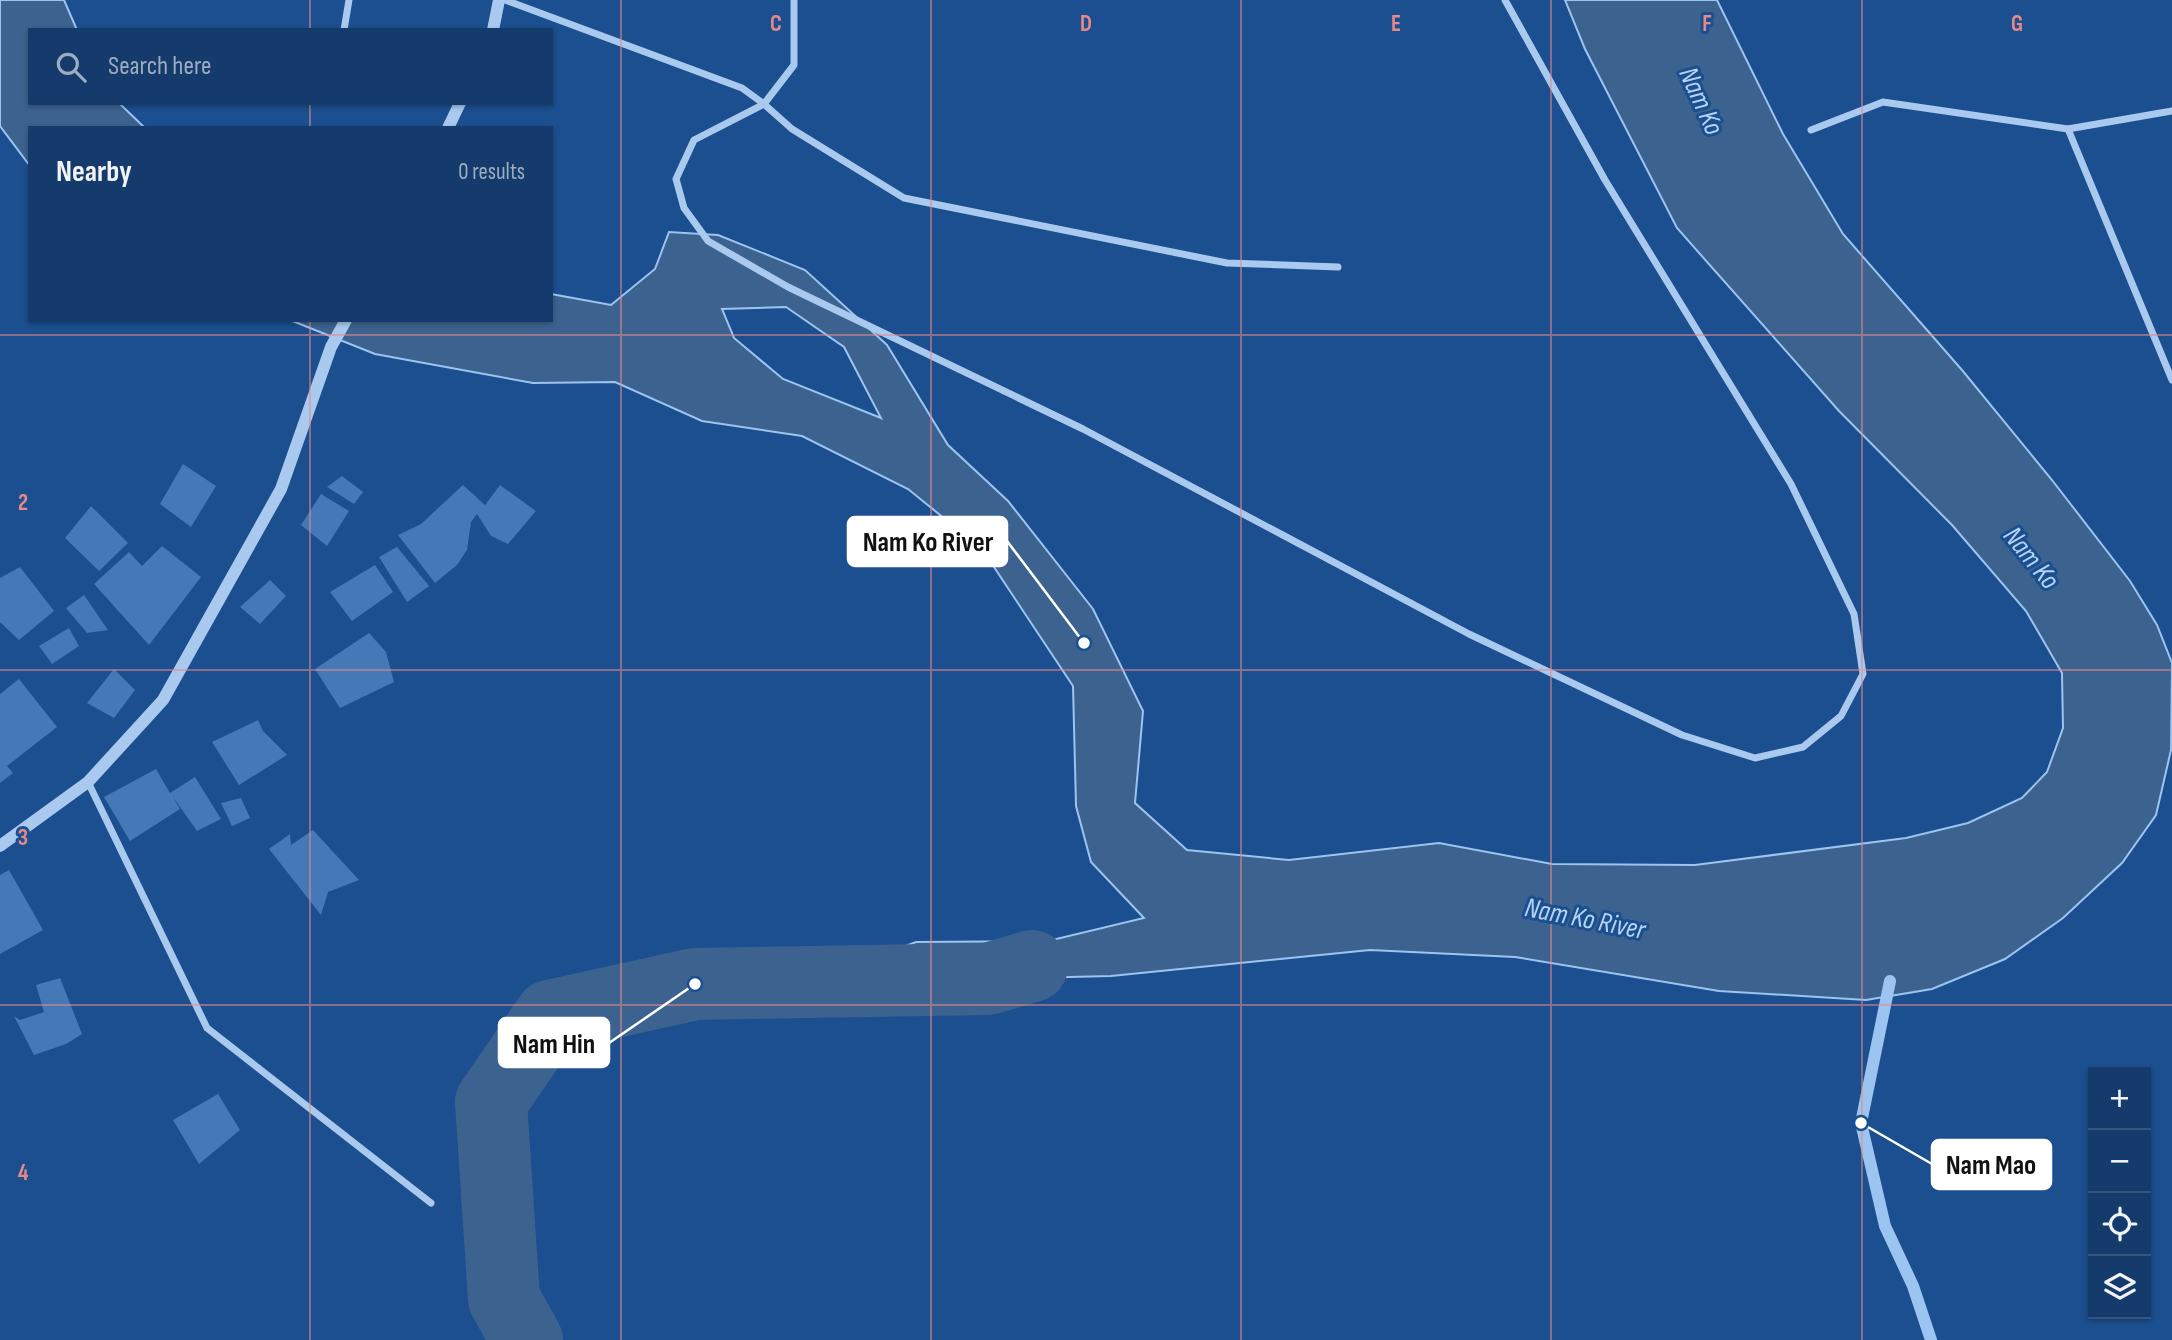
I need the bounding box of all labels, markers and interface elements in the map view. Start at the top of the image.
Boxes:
text: C [770,10,782,38]
text: D [1080,10,1092,38]
text: E [1391,10,1401,38]
text: F [1702,10,1712,38]
text: G [2011,10,2023,38]
search box [28,28,553,105]
icon: search [52,48,90,86]
text: Search here [108,51,211,82]
water label: Nam Ko [1672,62,1731,141]
text: Nearby [56,154,132,190]
text: 0 results [458,158,525,186]
text: 2 [18,489,28,517]
callout: Nam Ko River [848,517,1007,566]
water label: Nam Ko [1996,520,2066,596]
text: Nam Ko River [863,526,994,559]
text: 3 [18,824,28,852]
water label: Nam Ko River [1522,891,1649,947]
callout: Nam Hin [499,1018,609,1067]
text: Nam Hin [513,1028,595,1061]
map controls [2088,1067,2151,1319]
button: + [2088,1067,2151,1130]
button: − [2088,1130,2151,1193]
callout: Nam Mao [1932,1140,2051,1189]
text: Nam Mao [1946,1149,2036,1182]
text: 4 [18,1159,29,1187]
button: locate [2088,1193,2151,1256]
button: layers [2088,1256,2151,1319]

